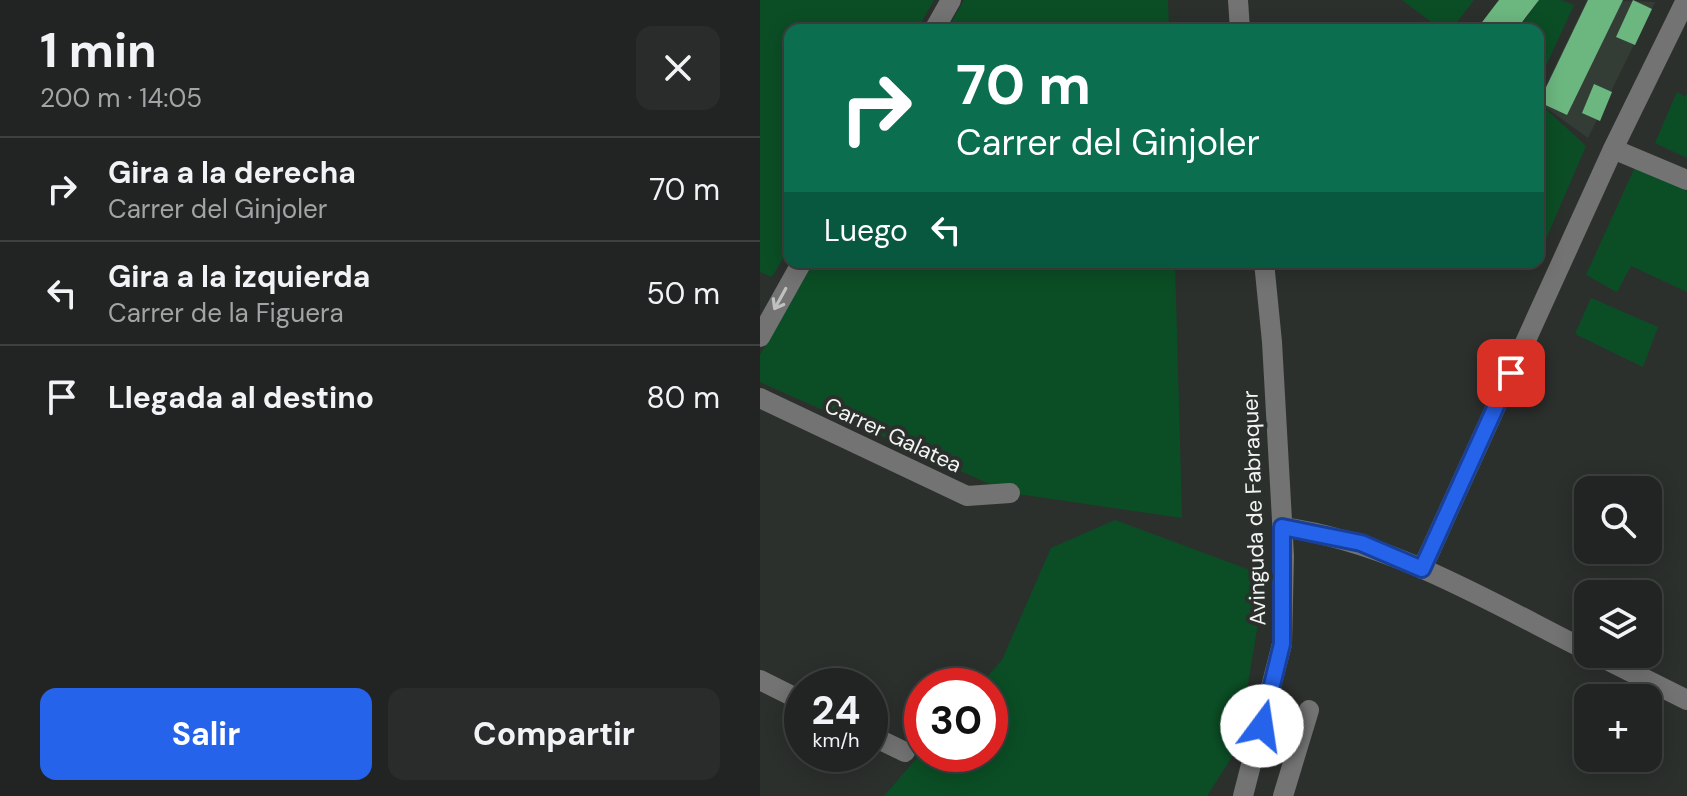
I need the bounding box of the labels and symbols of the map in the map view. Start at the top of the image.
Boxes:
one-way arrow [772,287,788,311]
pin [1477,339,1545,407]
street label: Avinguda de Fabraquer [1235,390,1273,626]
street label: Carrer Galatea [820,391,966,479]
speed limit sign: 30 [904,668,1008,772]
position arrow [1220,684,1304,768]

